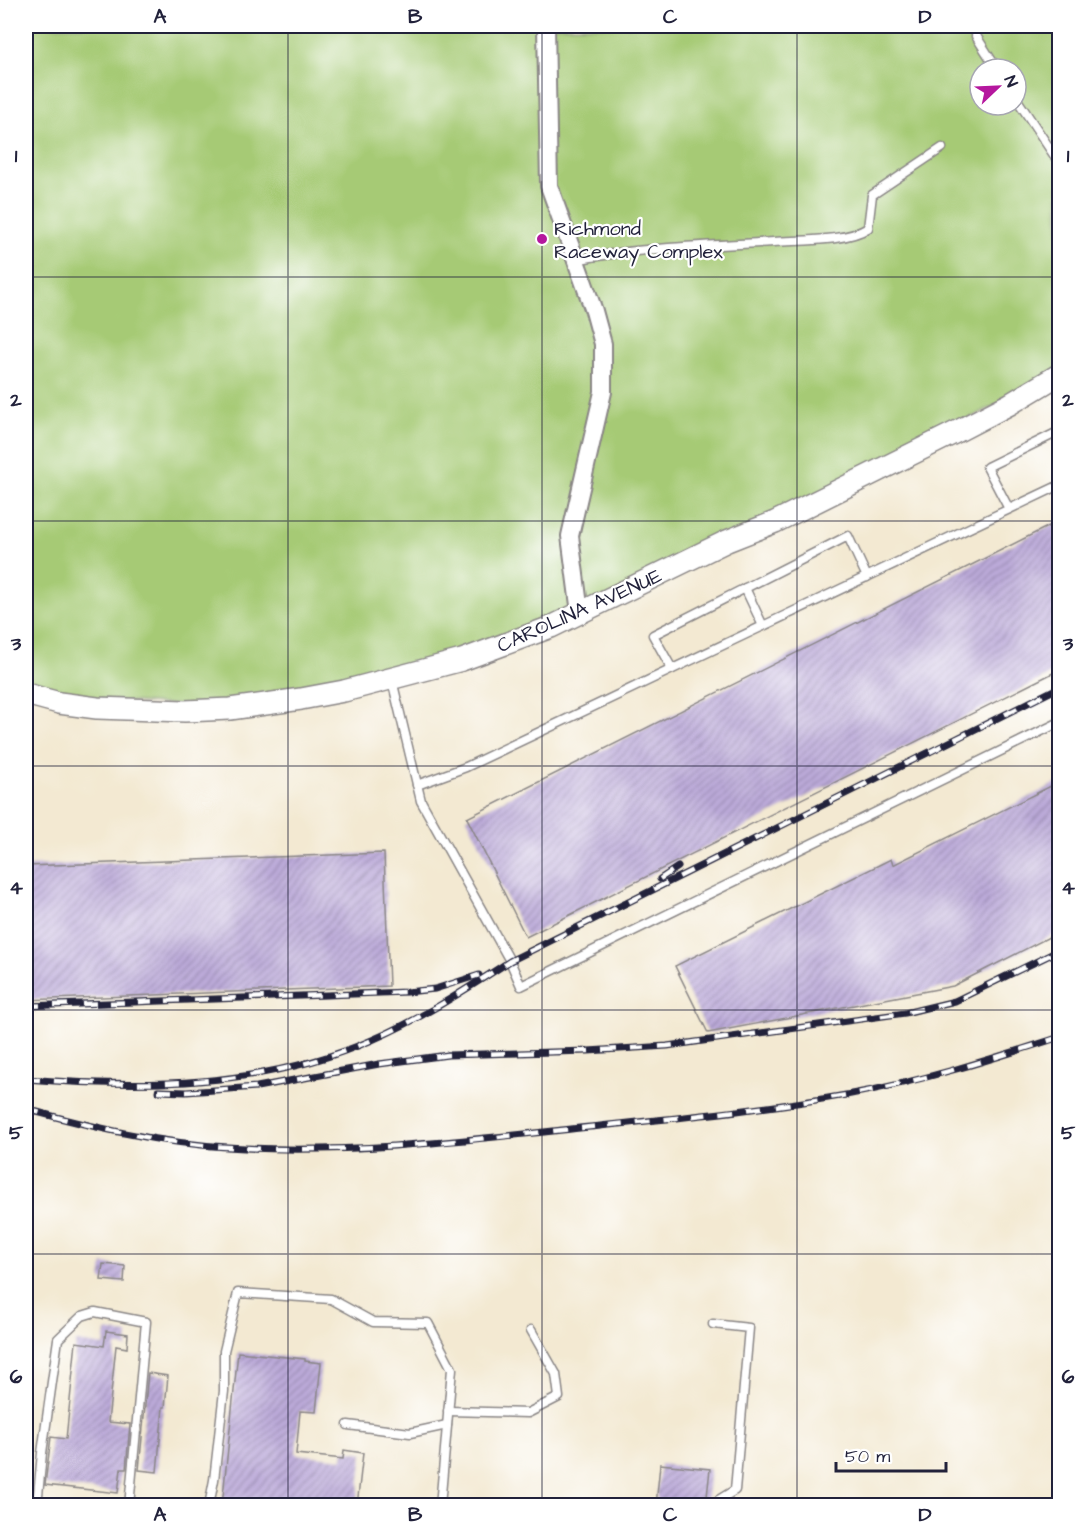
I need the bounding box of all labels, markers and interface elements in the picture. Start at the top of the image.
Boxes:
text: A [154,3,167,31]
text: B [408,3,423,31]
text: C [663,3,678,31]
text: D [919,3,932,31]
north arrow [968,57,1028,117]
text: N [999,73,1023,90]
text: 1 [15,142,18,170]
text: 1 [1067,142,1070,170]
place label: Richmond Raceway Complex [554,215,723,267]
marker: Richmond Raceway Complex [535,232,549,246]
text: 2 [9,386,22,414]
text: 2 [1061,386,1074,414]
street label: CAROLINA AVENUE [493,562,666,660]
text: 3 [10,630,22,658]
text: 3 [1062,630,1074,658]
text: 4 [9,874,23,902]
text: 4 [1061,874,1075,902]
text: 5 [9,1119,24,1147]
text: 5 [1061,1119,1076,1147]
text: 6 [10,1363,23,1391]
text: 6 [1062,1363,1075,1391]
scale bar [836,1435,946,1473]
text: 50 m [845,1444,890,1469]
text: A [154,1501,167,1529]
text: B [408,1501,423,1529]
text: C [663,1501,678,1529]
text: D [919,1501,932,1529]

